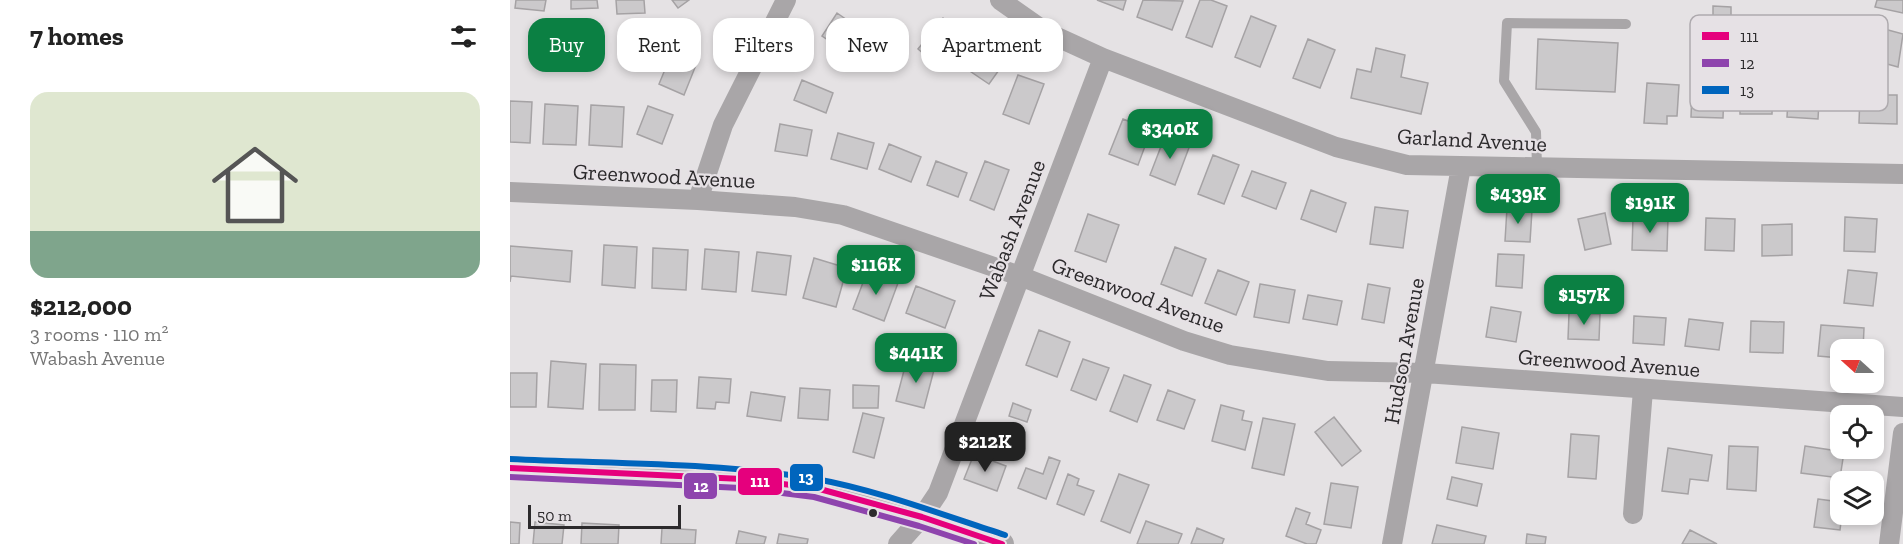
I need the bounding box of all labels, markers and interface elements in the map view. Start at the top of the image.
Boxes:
legend [1690,15,1888,111]
chip: Buy [528,18,605,72]
chip: Rent [617,18,701,72]
chip: Filters [713,18,814,72]
chip: New [826,18,909,72]
chip: Apartment [921,18,1063,72]
text: 7 homes [30,20,124,52]
icon: filters [447,20,480,53]
text: 111 [1740,27,1758,46]
text: 12 [1740,54,1754,73]
text: 13 [1740,81,1754,100]
pin: $340K [1128,109,1212,160]
text: $340K [1142,116,1198,140]
street label: Garland Avenue [1396,123,1548,157]
icon: home [201,131,309,239]
street label: Wabash Avenue [973,156,1051,304]
street label: Greenwood Avenue [572,158,756,194]
pin: $439K [1476,174,1560,225]
text: $439K [1490,181,1546,205]
pin: $191K [1608,183,1692,234]
text: $191K [1625,190,1675,214]
pin: $116K [834,245,918,296]
street label: Greenwood Avenue [1048,251,1228,339]
text: $116K [851,252,901,276]
pin: $157K [1542,275,1626,326]
street label: Hudson Avenue [1378,276,1430,426]
text: $157K [1558,282,1610,306]
text: $212,000 [30,290,132,322]
text: 3 rooms · 110 m² [30,322,168,346]
pin: $441K [874,333,958,384]
north arrow [1830,339,1884,393]
map controls [1830,339,1884,525]
text: $441K [889,340,943,364]
street label: Greenwood Avenue [1517,343,1701,383]
text: Wabash Avenue [30,346,165,370]
button: locate [1830,405,1884,459]
pin: $212K [943,422,1027,473]
text: $212K [959,429,1011,453]
line badge: 13 [789,463,824,492]
line badge: 111 [737,467,783,496]
text: 13 [799,468,814,487]
button: layers [1830,471,1884,525]
line badge: 12 [683,472,718,500]
text: 111 [750,472,770,491]
text: 12 [693,477,709,496]
scale bar [528,502,681,530]
text: 50 m [537,506,572,525]
unlabelled marker [867,507,879,519]

